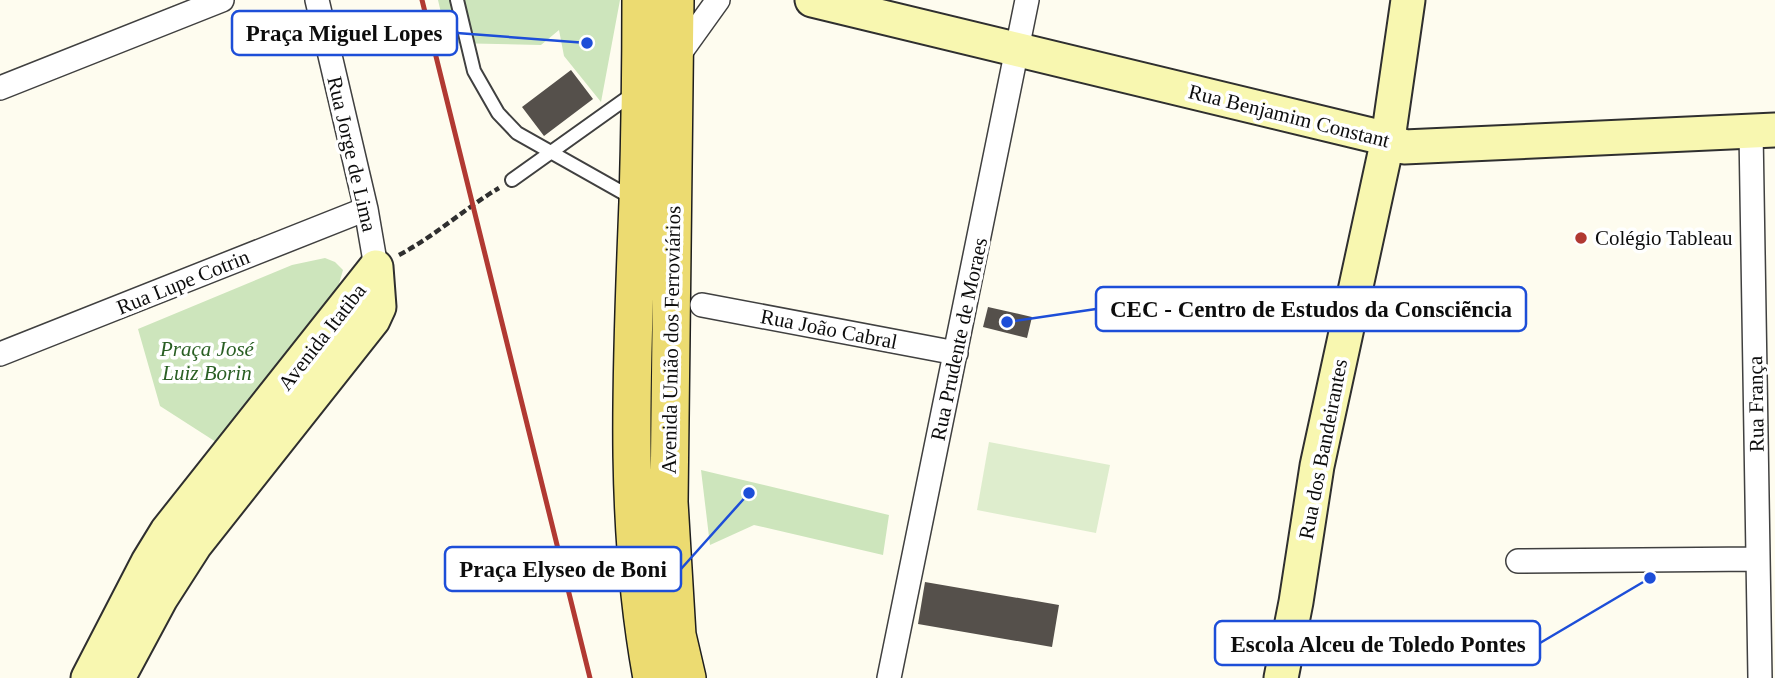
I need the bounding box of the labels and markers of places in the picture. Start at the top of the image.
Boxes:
callout: Praça Miguel Lopes [232,11,457,55]
place label: Colégio Tableau [1595,226,1733,250]
marker: Colégio Tableau [1573,230,1589,246]
callout: CEC - Centro de Estudos da Consciẽncia [1096,287,1526,331]
callout: Praça Elyseo de Boni [445,547,681,591]
callout: Escola Alceu de Toledo Pontes [1215,621,1540,665]

